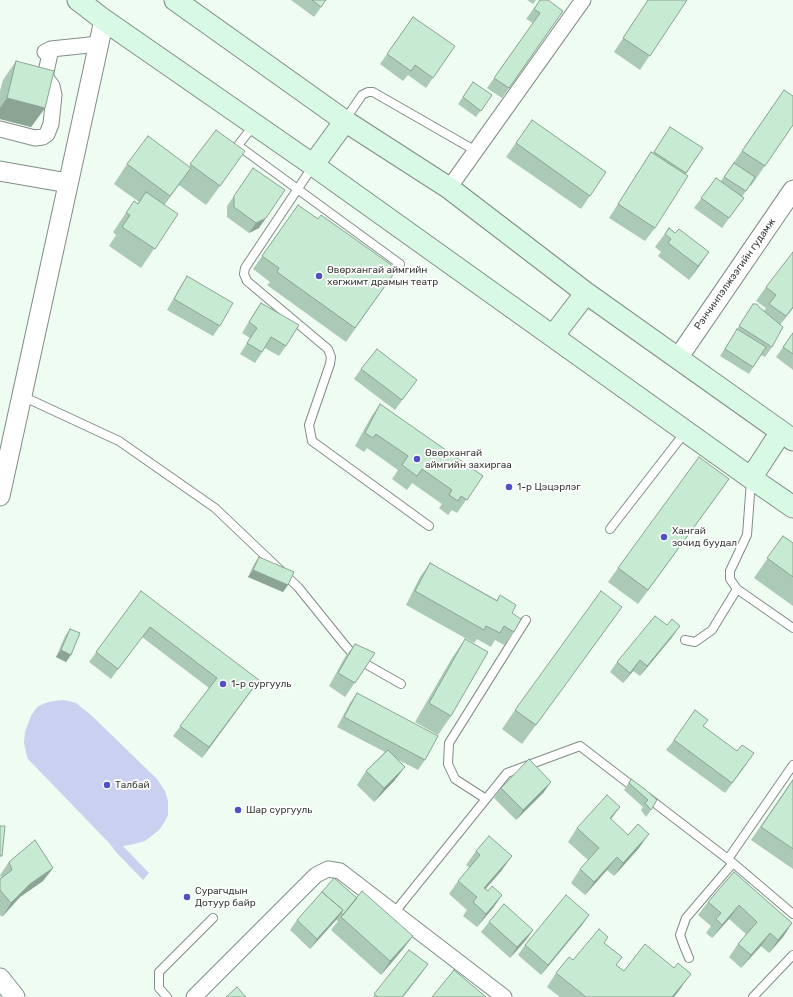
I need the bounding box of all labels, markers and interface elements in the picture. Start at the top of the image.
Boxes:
street label: Рэнчинпэлжээгийн гудамж [692,216,778,332]
place label: Өвөрхангай аймгийн хөгжимт драмын театр [327,264,438,288]
marker: Өвөрхангай аймгийн хөгжимт драмын театр [314,271,324,281]
place label: Өвөрхангай аймгийн захиргаа [425,447,512,470]
marker: Өвөрхангай аймгийн захиргаа [412,454,422,464]
place label: 1-р Цэцэрлэг [517,481,581,493]
marker: 1-р Цэцэрлэг [504,482,514,492]
place label: Хангай зочид буудал [672,525,737,548]
marker: Хангай зочид буудал [659,532,669,542]
place label: 1-р сургууль [231,678,291,690]
marker: 1-р сургууль [218,679,228,689]
place label: Талбай [115,779,150,791]
marker: Талбай [102,780,112,790]
place label: Шар сургууль [246,804,312,816]
marker: Шар сургууль [233,805,243,815]
place label: Сурагчдын Дотуур байр [195,885,256,908]
marker: Сурагчдын Дотуур байр [182,892,192,902]

